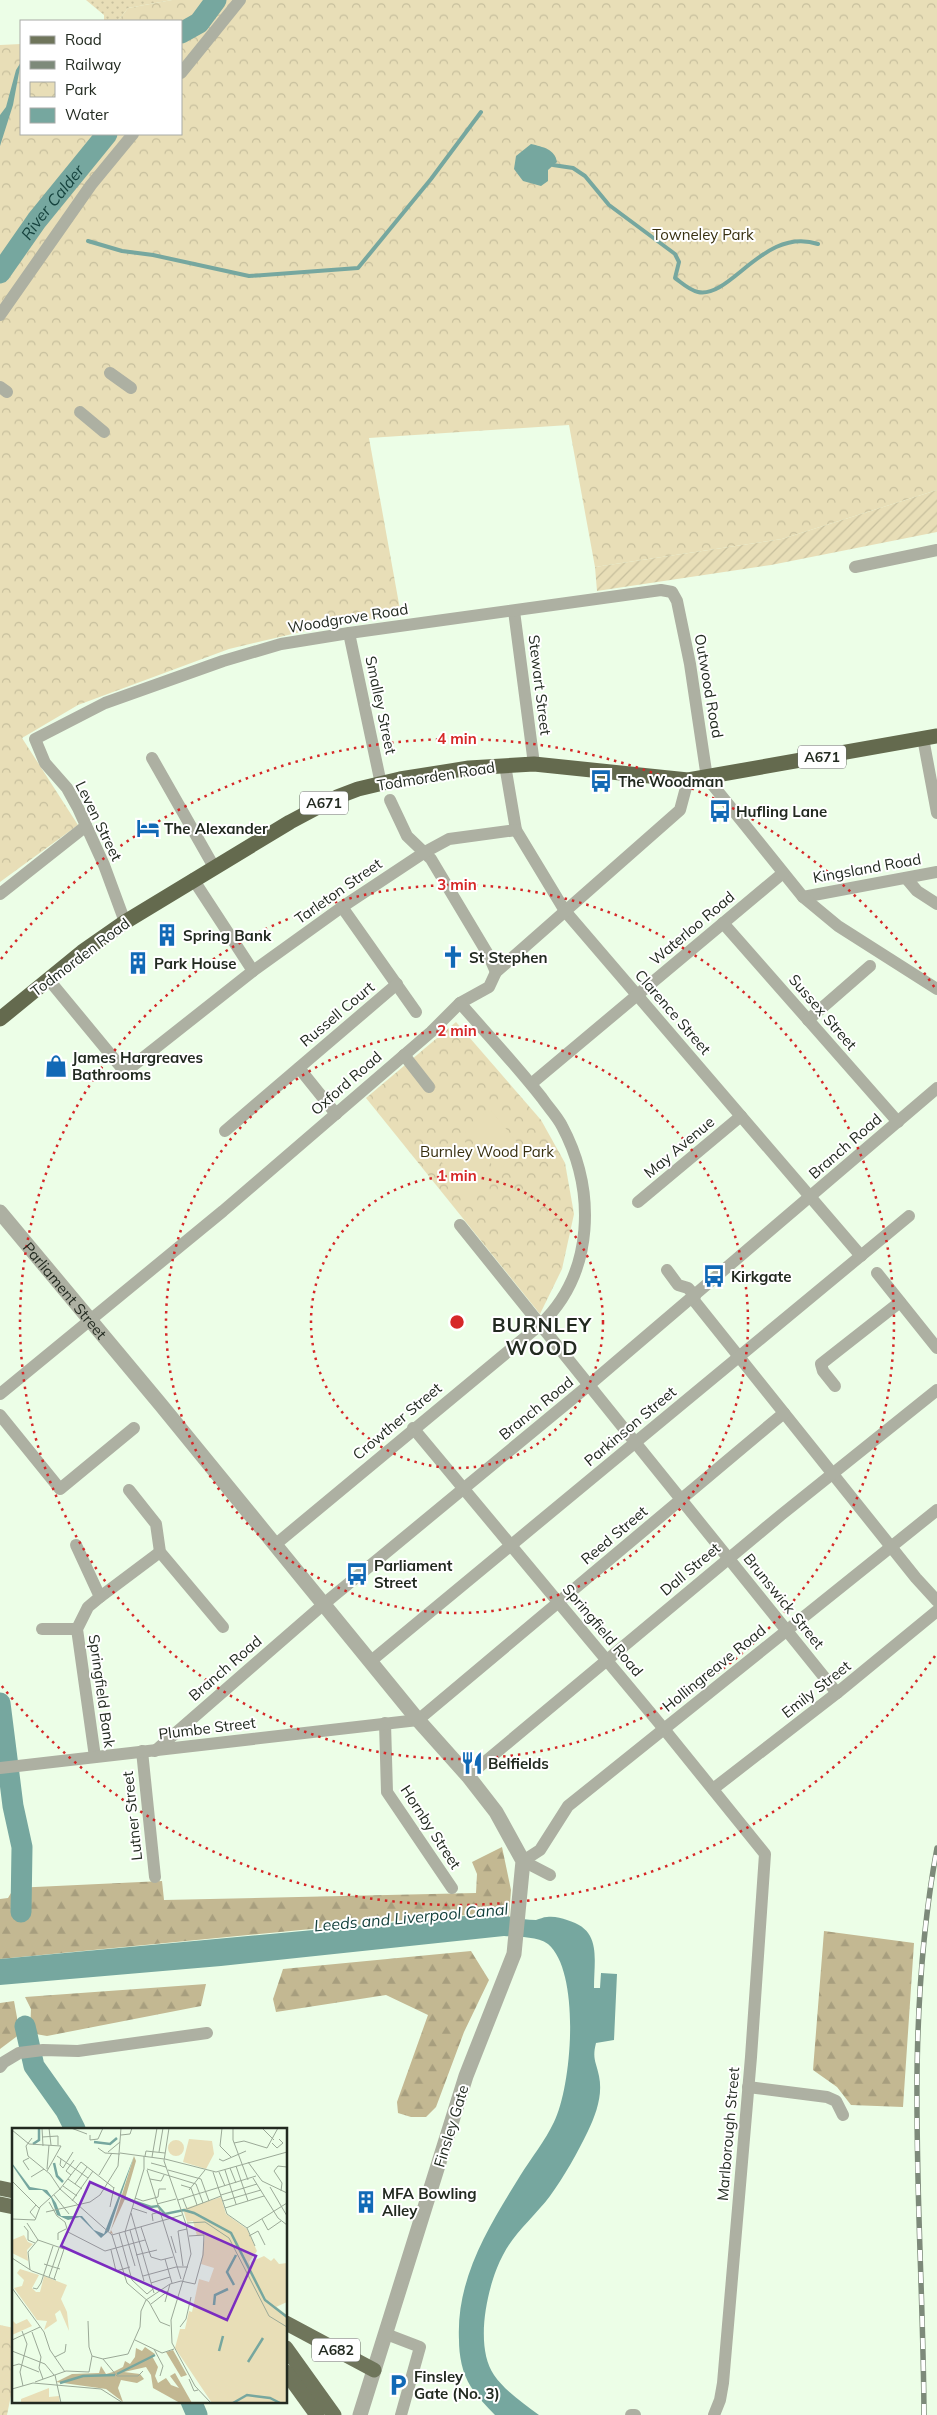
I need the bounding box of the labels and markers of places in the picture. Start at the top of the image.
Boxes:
bus stop icon: The Woodman [588,768,614,794]
place label: The Woodman [618,772,723,791]
bus stop icon: Hufling Lane [707,798,733,824]
place label: Hufling Lane [736,802,827,821]
hotel icon: The Alexander [135,815,161,841]
place label: The Alexander [164,819,268,838]
building icon: Spring Bank [154,922,180,948]
place label: Spring Bank [183,926,272,945]
church icon: St Stephen [440,944,466,970]
place label: St Stephen [469,948,547,967]
building icon: Park House [125,950,151,976]
place label: Park House [154,954,236,973]
place label: James Hargreaves Bathrooms [72,1048,203,1084]
shop icon: James Hargreaves Bathrooms [43,1053,69,1079]
bus stop icon: Kirkgate [701,1263,727,1289]
place label: Kirkgate [731,1267,791,1286]
centre of rings [448,1313,466,1331]
place label: Parliament Street [374,1556,453,1592]
bus stop icon: Parliament Street [344,1561,370,1587]
restaurant icon: Belfields [459,1750,485,1776]
place label: Belfields [488,1754,549,1773]
place label: MFA Bowling Alley [382,2184,477,2220]
building icon: MFA Bowling Alley [353,2189,379,2215]
place label: Finsley Gate (No. 3) [414,2367,500,2403]
parking icon: Finsley Gate (No. 3) [385,2372,411,2398]

